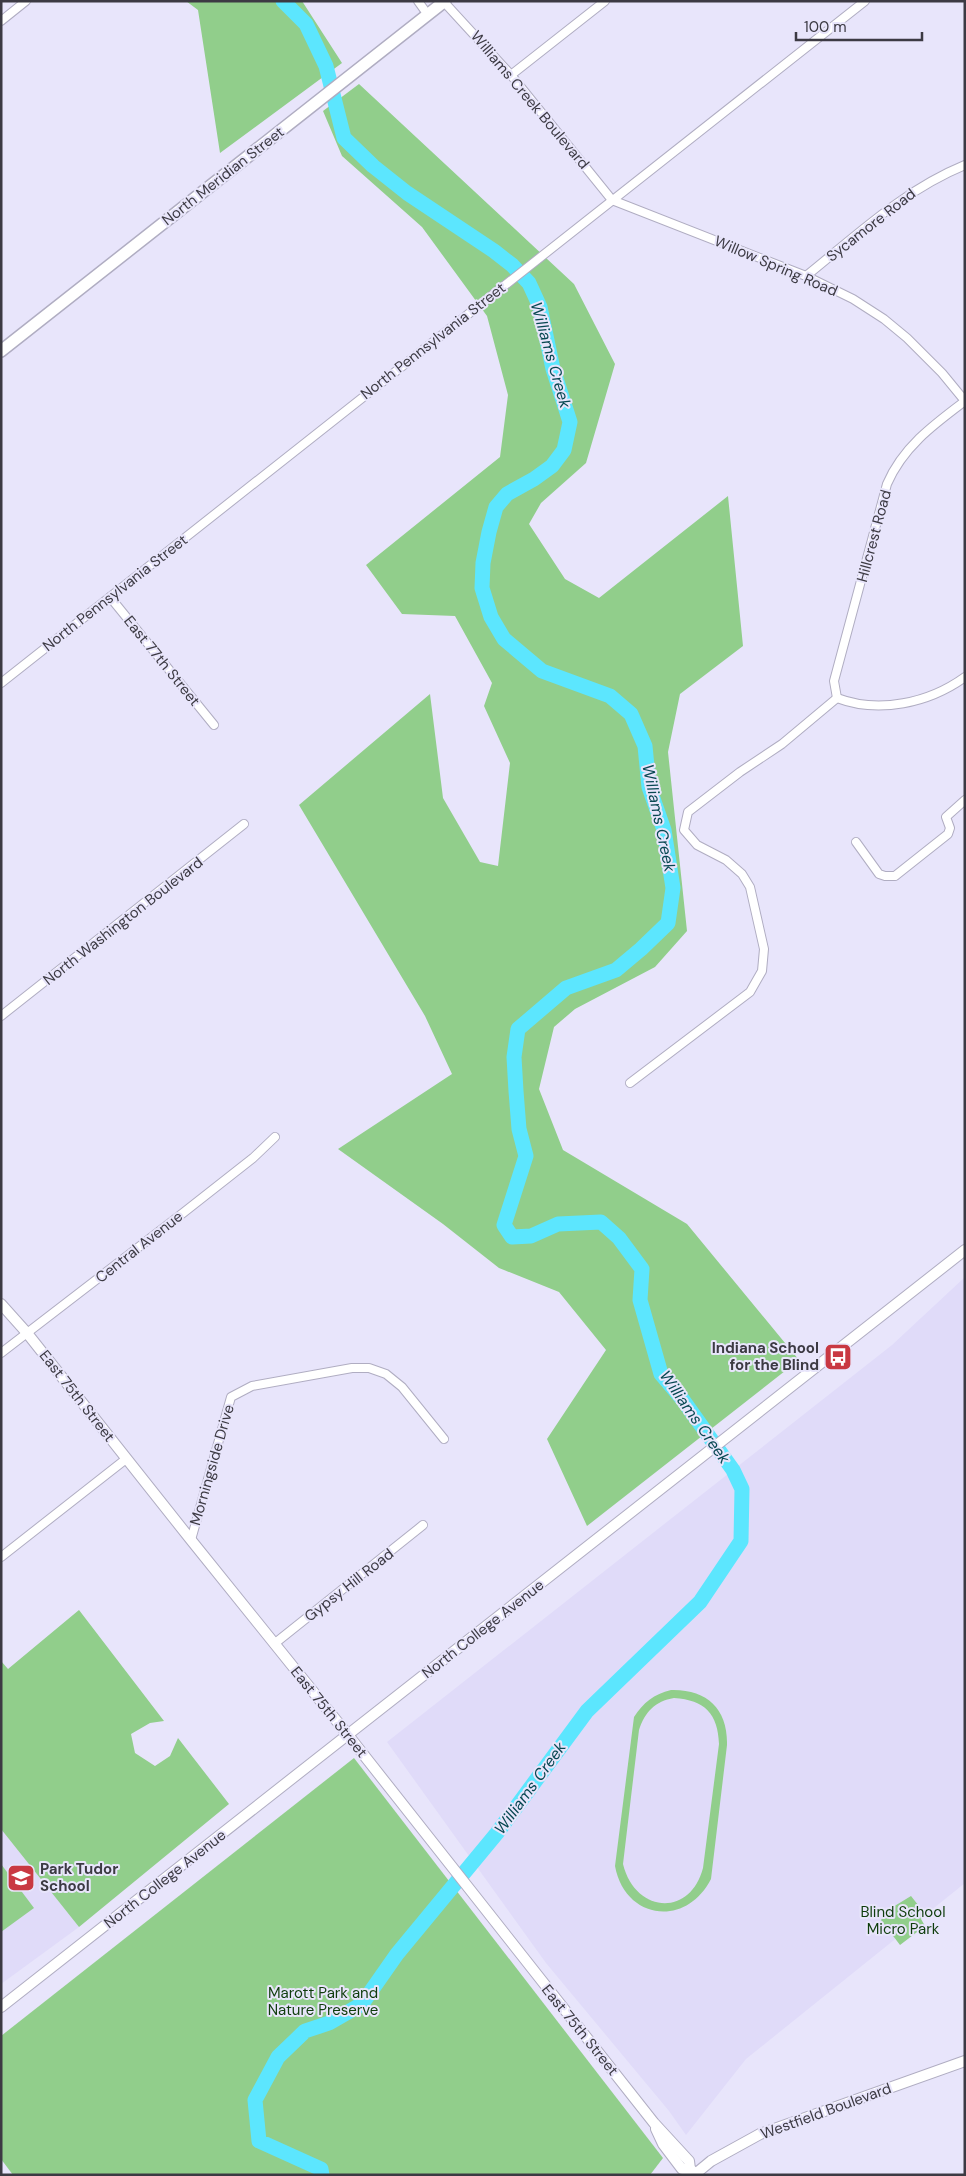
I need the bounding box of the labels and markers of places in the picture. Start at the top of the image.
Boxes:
place label: Indiana School for the Blind [712,1338,819,1375]
bus stop icon: Indiana School for the Blind [823,1342,853,1372]
place label: Park Tudor School [40,1859,118,1896]
school or university icon: Park Tudor School [6,1863,36,1893]

